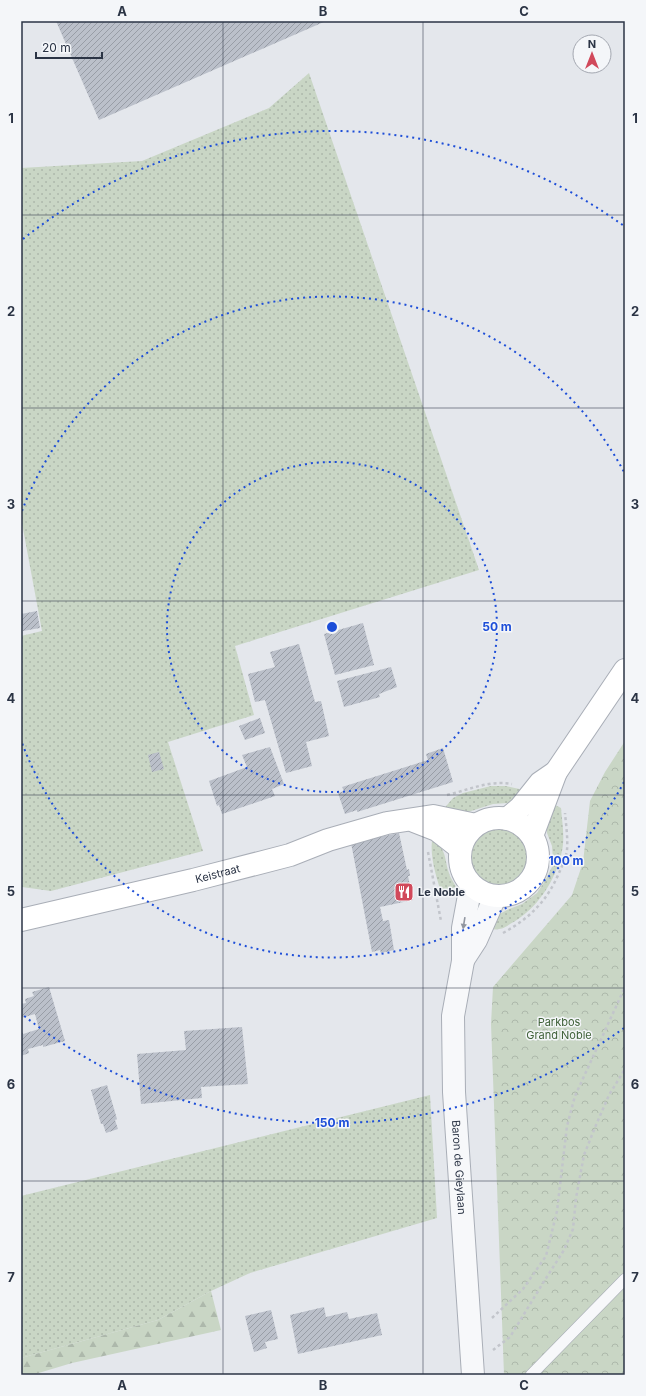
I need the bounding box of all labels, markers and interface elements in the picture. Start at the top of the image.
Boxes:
text: A [117,3,127,19]
text: B [319,3,328,19]
text: C [519,3,529,19]
scale bar [36,34,102,60]
north arrow [572,34,612,74]
text: N [588,37,596,51]
text: 20 m [42,40,71,55]
text: 1 [8,110,14,126]
text: 1 [632,110,638,126]
text: 2 [7,303,15,319]
text: 2 [631,303,639,319]
text: 3 [7,496,15,512]
text: 3 [631,496,639,512]
text: 50 m [482,619,512,634]
centre of rings [325,620,339,634]
text: 4 [7,690,16,706]
text: 4 [631,690,640,706]
text: 100 m [548,853,584,868]
street label: Keistraat [194,861,242,886]
restaurant icon: Le Noble [393,881,415,903]
text: 5 [7,883,15,899]
text: 5 [631,883,639,899]
place label: Le Noble [418,885,465,899]
one-way arrow [461,917,467,929]
park label: Parkbos Grand Noble [526,1015,592,1042]
text: 6 [7,1076,15,1092]
text: 6 [631,1076,639,1092]
text: 150 m [315,1115,349,1130]
street label: Baron de Gieylaan [449,1119,469,1215]
text: 7 [7,1269,15,1285]
text: 7 [631,1269,639,1285]
text: A [117,1377,127,1393]
text: B [319,1377,328,1393]
text: C [519,1377,529,1393]

